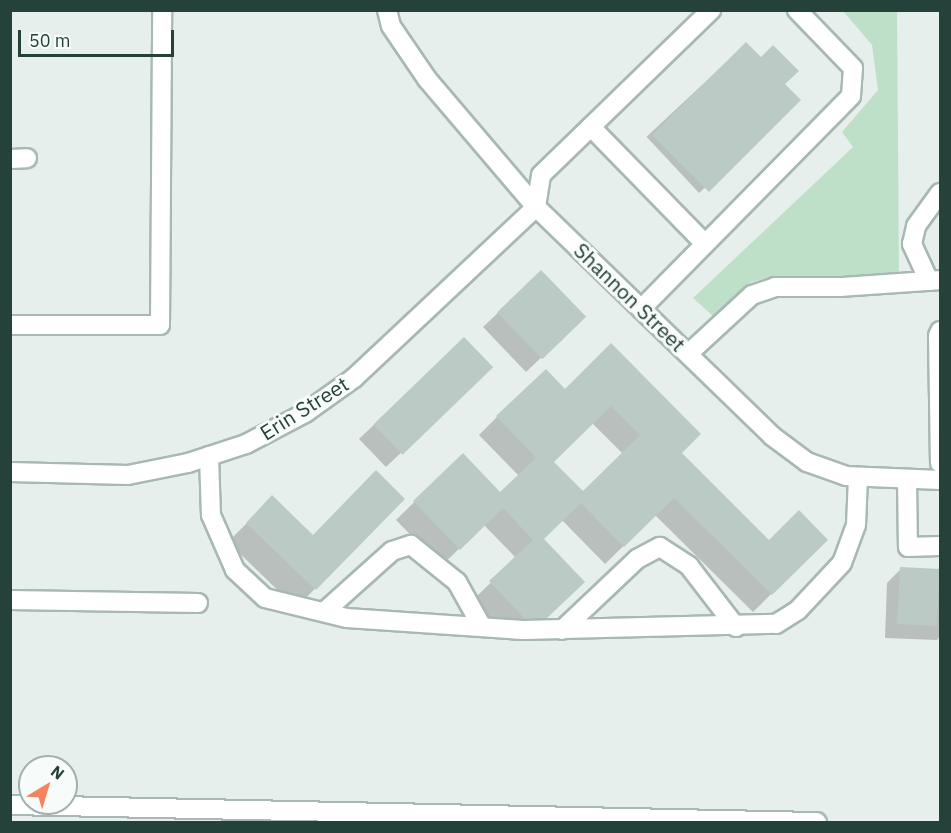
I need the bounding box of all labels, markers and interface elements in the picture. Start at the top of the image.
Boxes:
scale bar [21,18,177,56]
text: 50 m [29,29,71,52]
street label: Shannon Street [569,237,691,357]
street label: Erin Street [255,371,353,445]
north arrow [18,755,78,815]
text: N [47,761,69,784]

